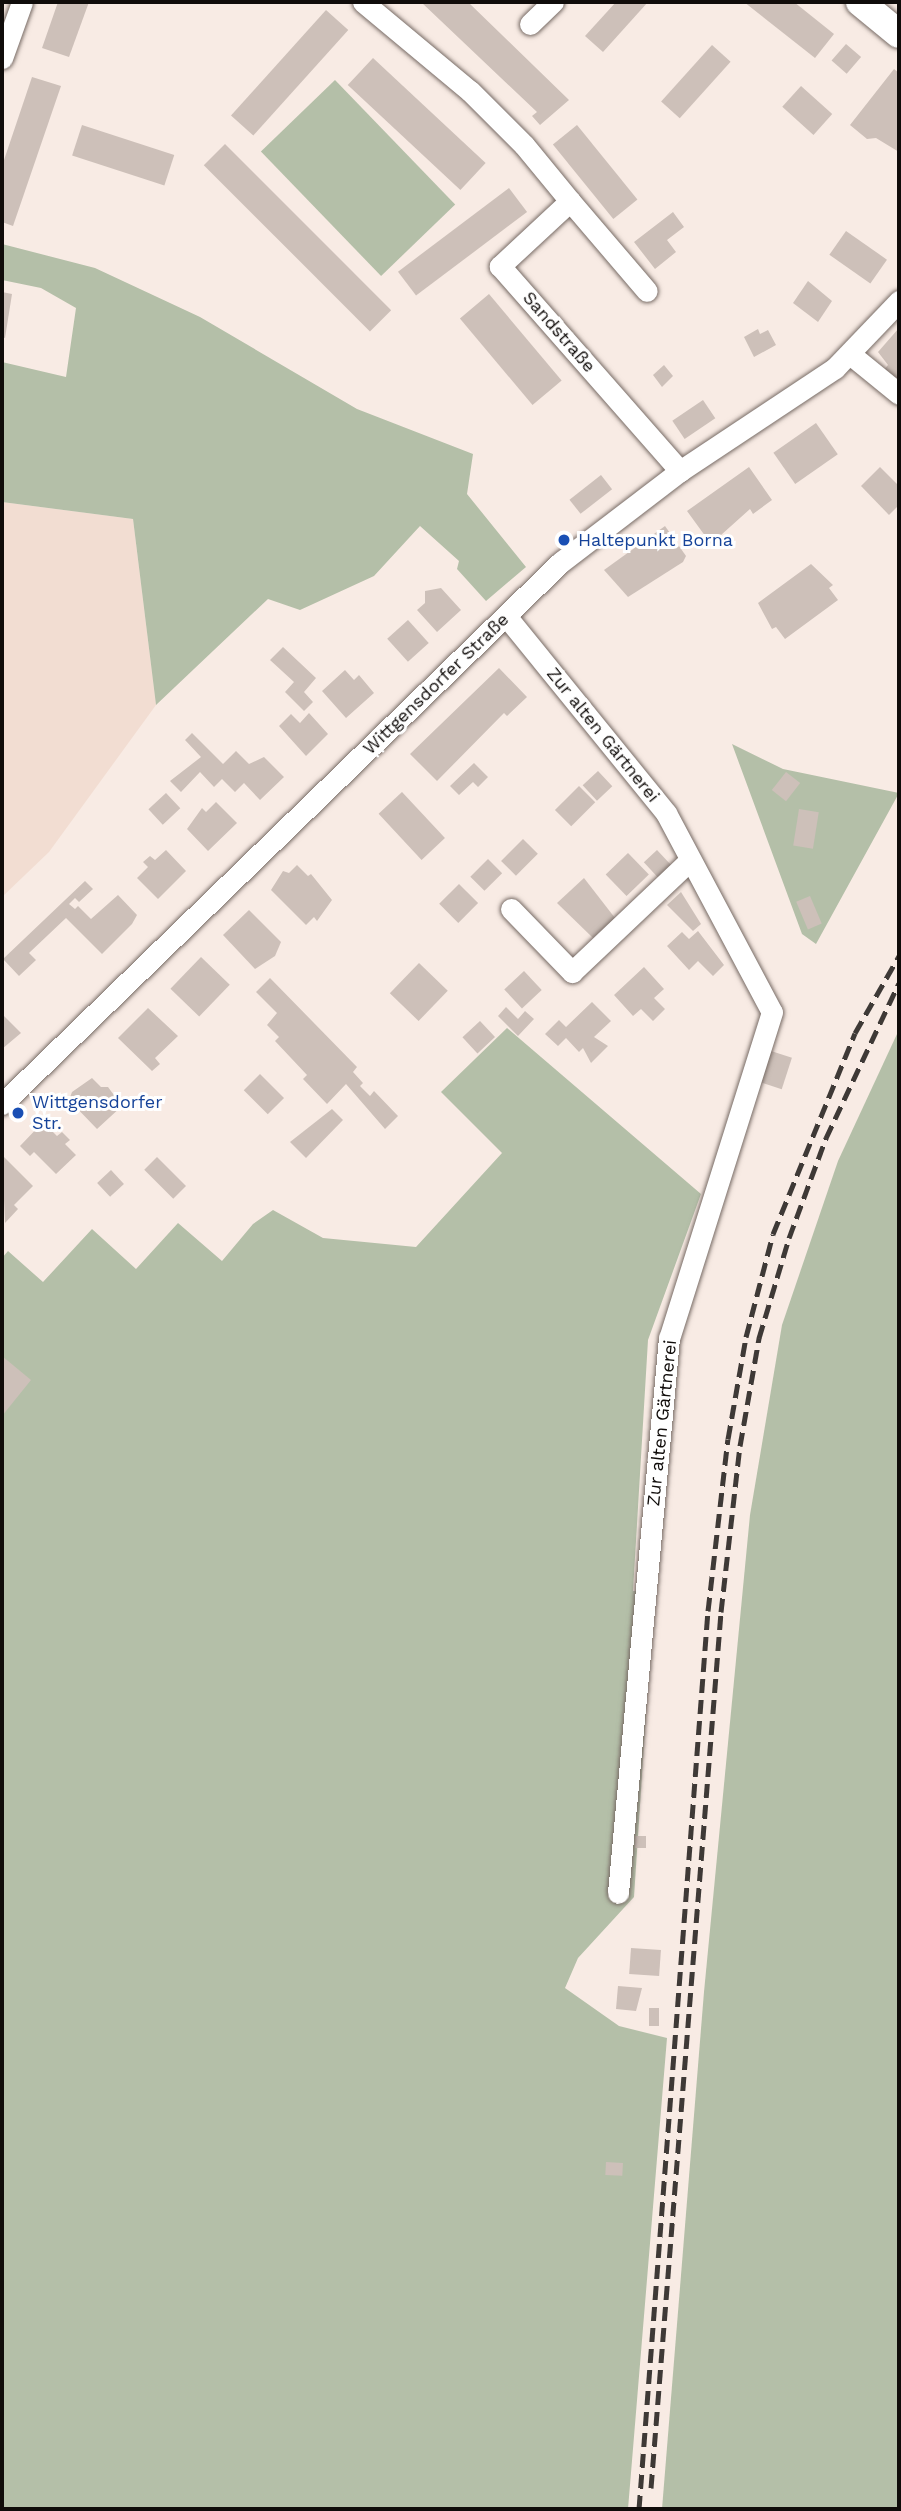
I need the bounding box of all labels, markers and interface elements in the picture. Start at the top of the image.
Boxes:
street label: Sandstraße [518,287,600,377]
place label: Haltepunkt Borna [578,529,733,551]
marker: Haltepunkt Borna [556,532,572,548]
street label: Wittgensdorfer Straße [359,609,513,759]
street label: Zur alten Gärtnerei [542,663,664,807]
place label: Wittgensdorfer Str. [32,1092,163,1134]
marker: Wittgensdorfer Str. [10,1105,26,1121]
street label: Zur alten Gärtnerei [643,1339,681,1507]

